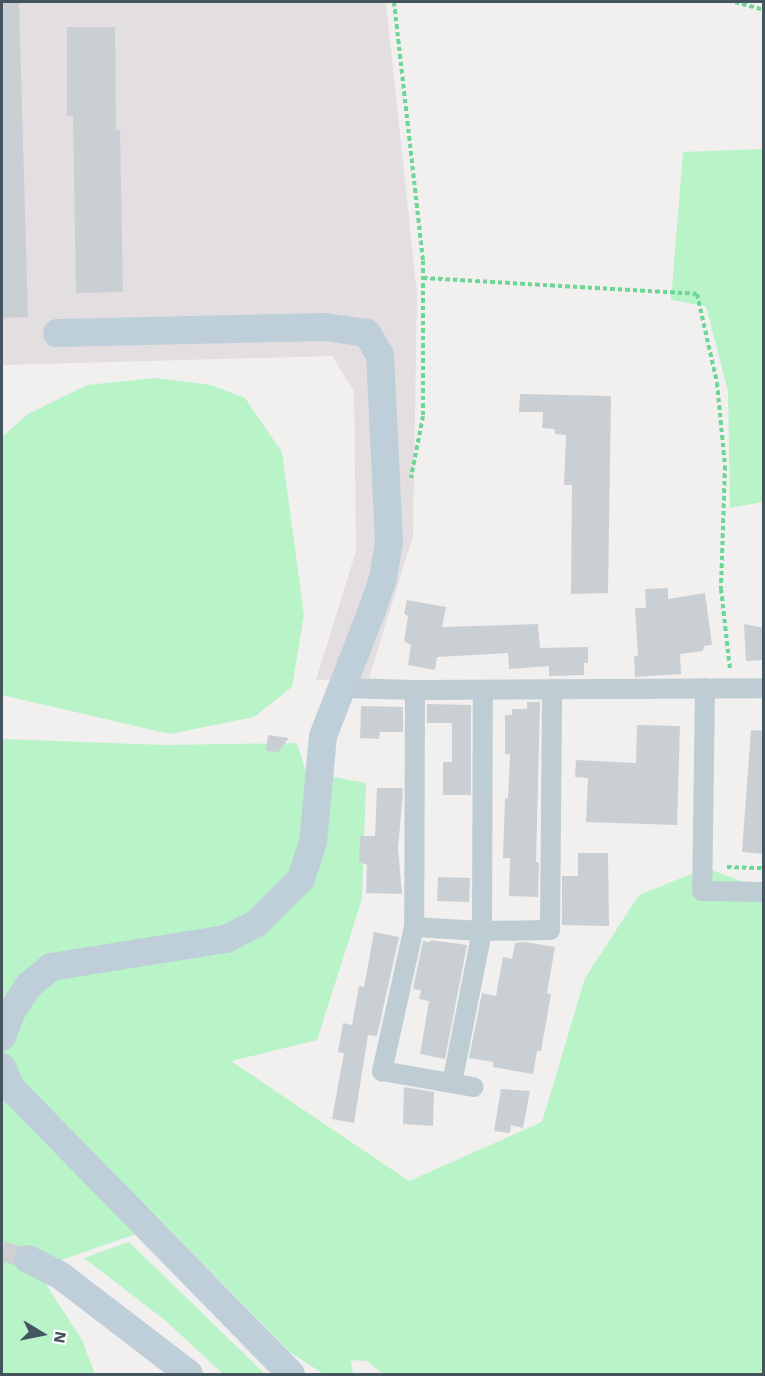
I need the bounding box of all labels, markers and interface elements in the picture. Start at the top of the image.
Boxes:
north arrow [12,1304,72,1364]
text: N [50,1330,71,1345]

